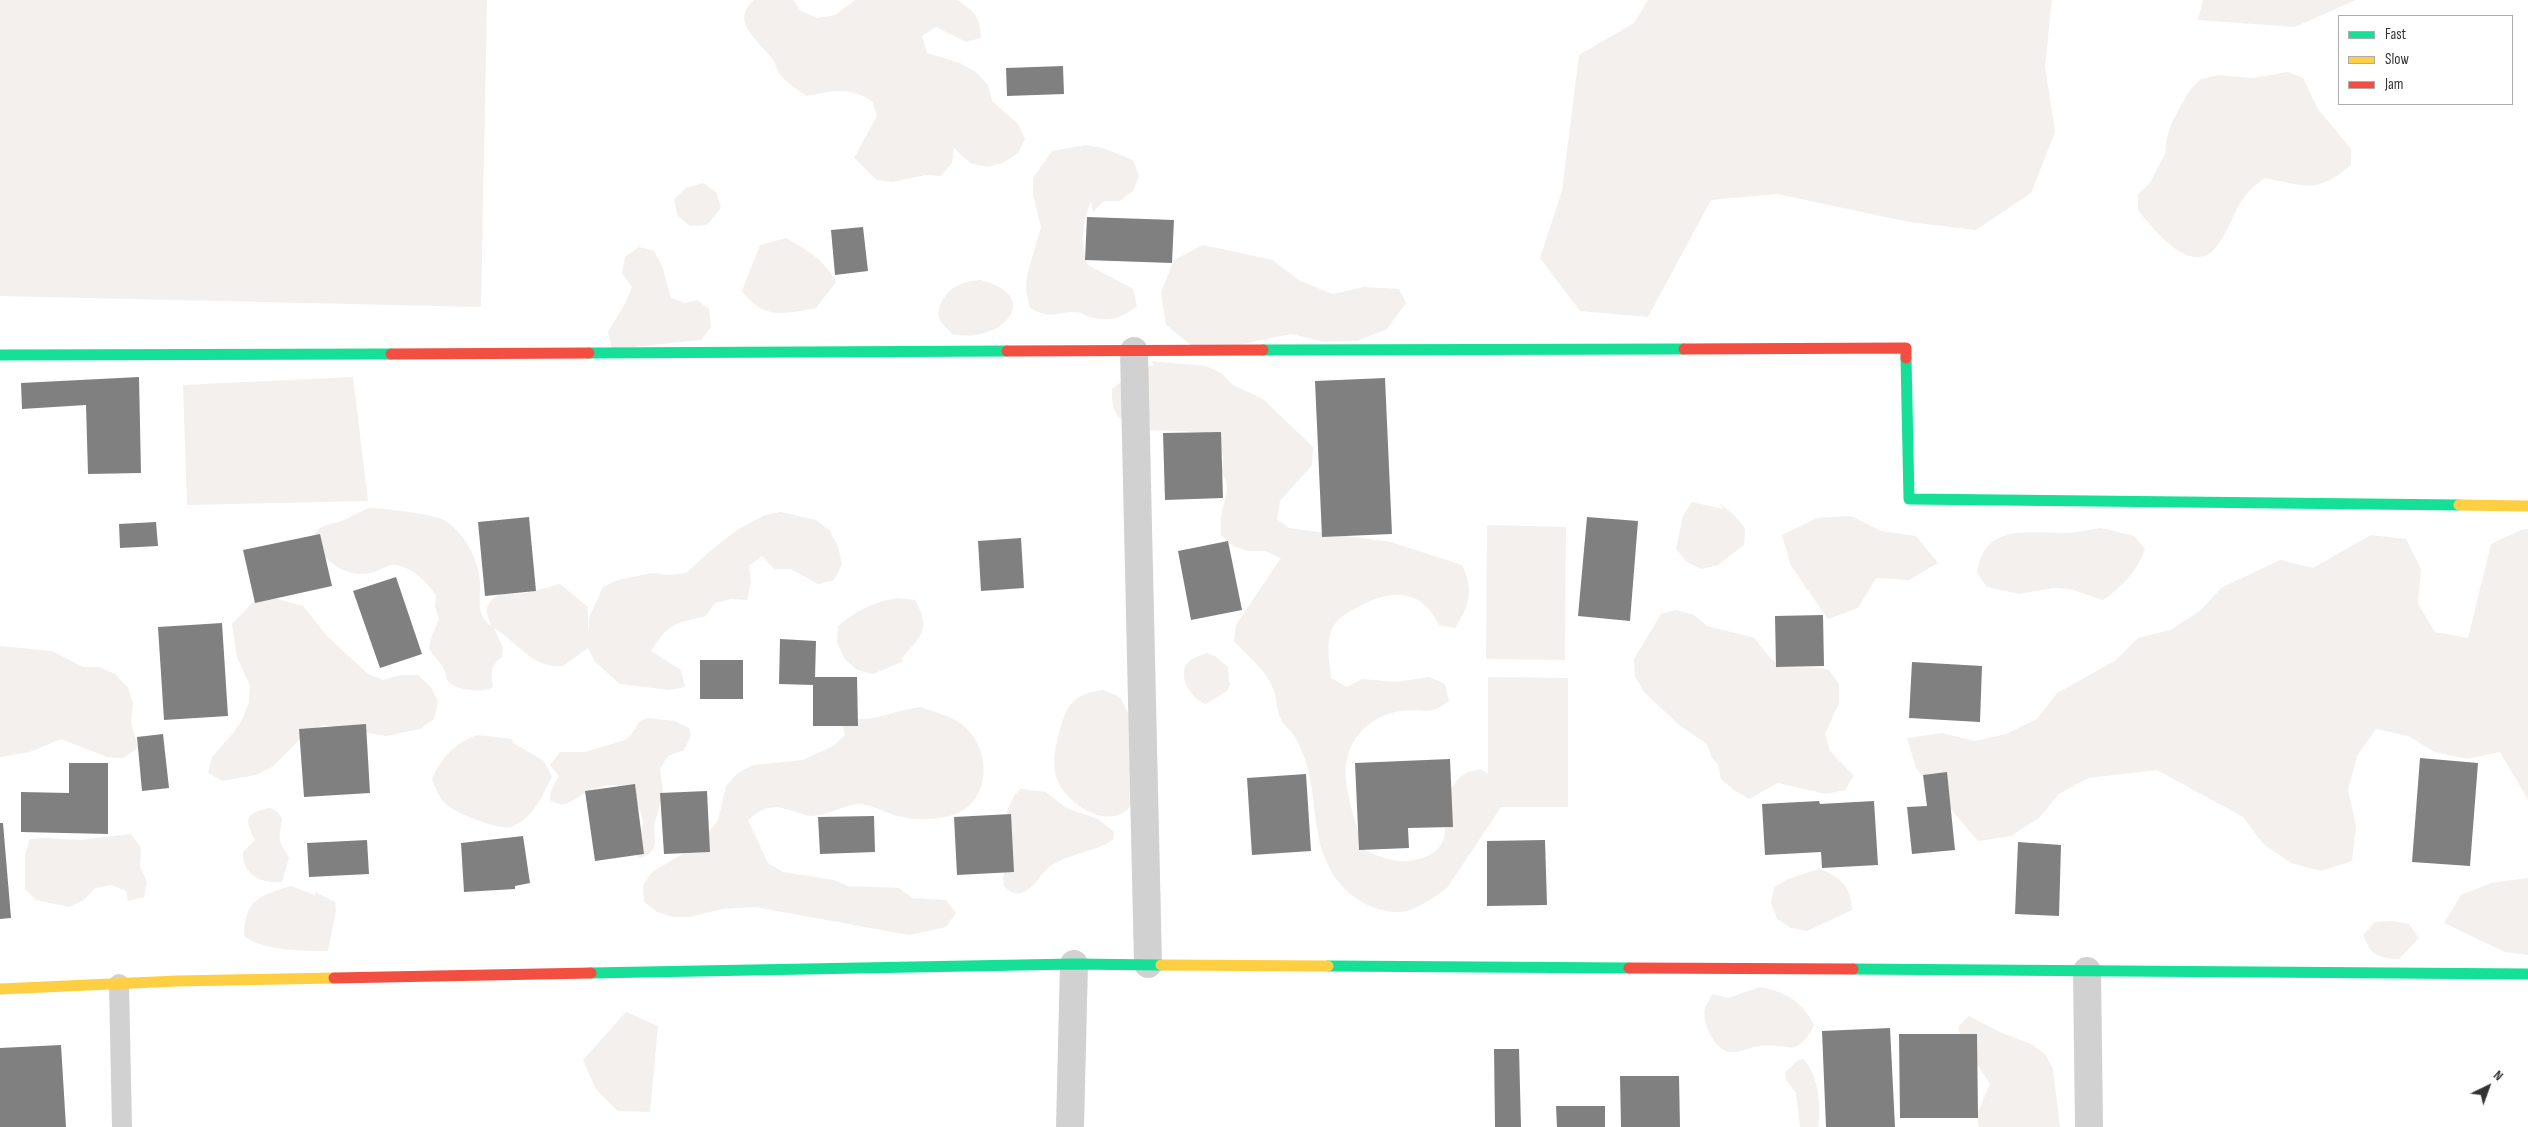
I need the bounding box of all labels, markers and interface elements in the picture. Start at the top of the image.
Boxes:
legend [2338,15,2513,105]
text: Fast [2385,25,2406,44]
text: Slow [2385,50,2409,69]
text: Jam [2385,75,2403,94]
north arrow [2463,1062,2513,1112]
text: N [2490,1067,2507,1084]

